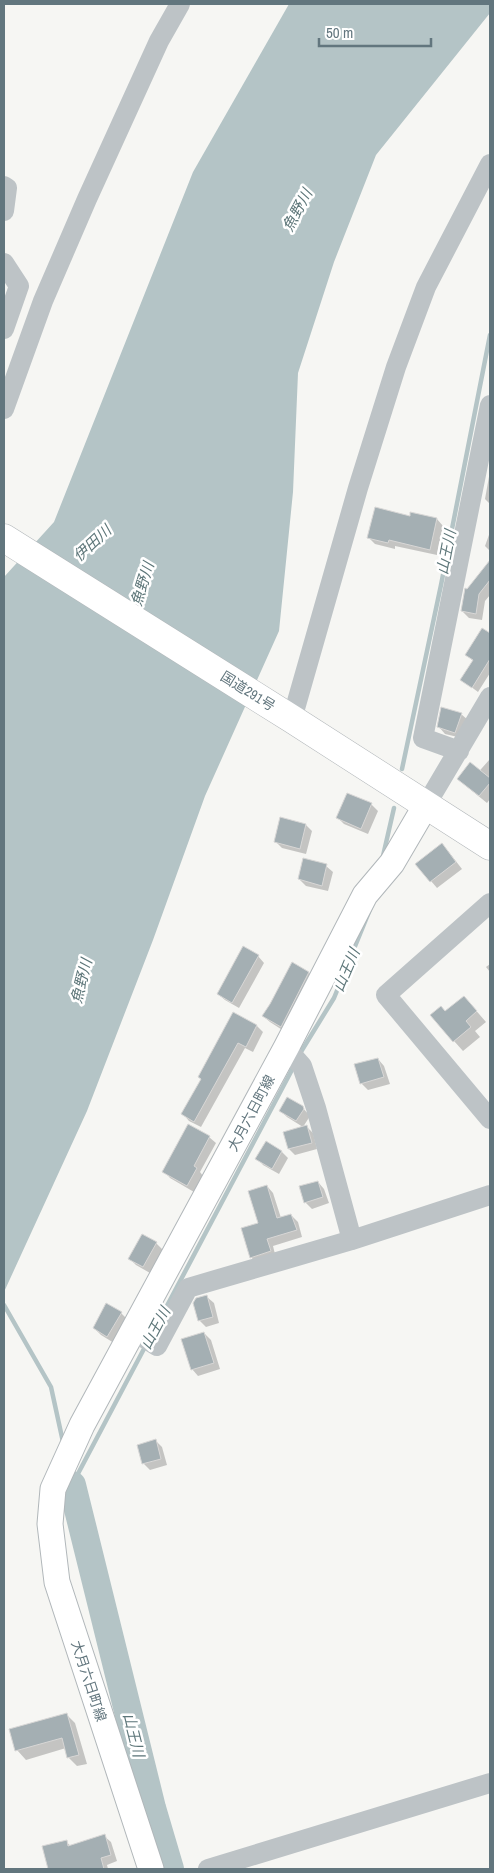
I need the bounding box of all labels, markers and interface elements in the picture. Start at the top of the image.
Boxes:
scale bar [319,15,432,47]
text: 50 m [326,22,353,43]
water label: 魚野川 [277,183,318,235]
water label: 伊田川 [68,519,117,566]
water label: 山王川 [431,526,461,576]
water label: 魚野川 [125,558,159,609]
street label: 国道291号 [217,667,279,715]
water label: 山王川 [328,943,365,995]
water label: 魚野川 [65,955,97,1005]
street label: 大月六日町線 [223,1072,279,1154]
water label: 山王川 [135,1301,176,1353]
street label: 大月六日町線 [67,1638,111,1724]
water label: 山王川 [118,1711,150,1761]

